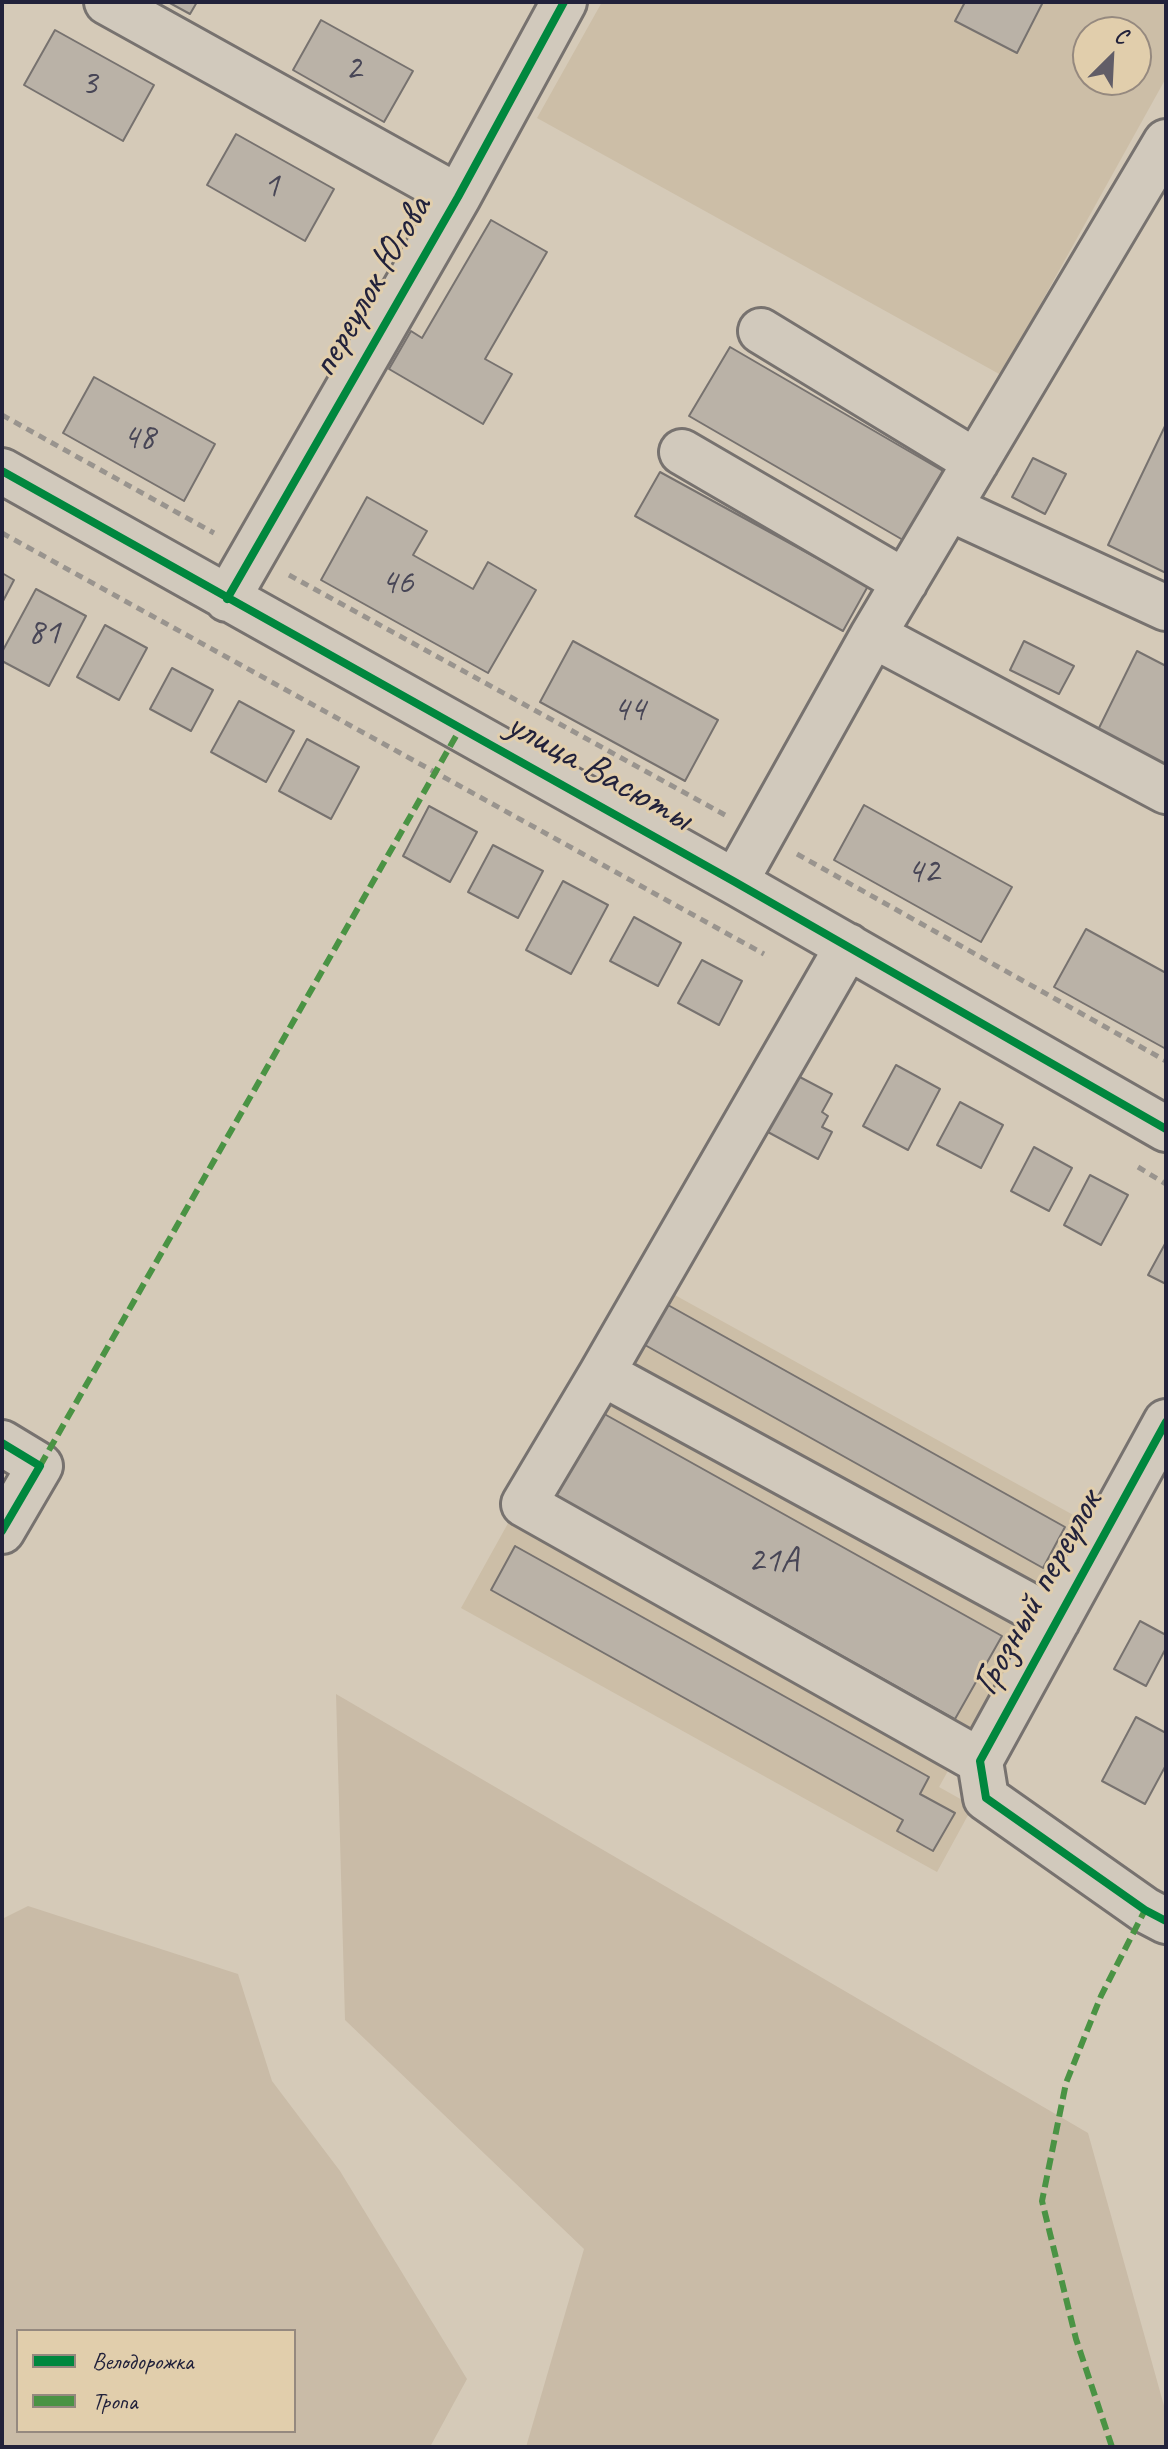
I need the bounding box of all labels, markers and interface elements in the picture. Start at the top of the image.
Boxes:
north arrow [1072,16,1152,96]
text: С [1110,21,1132,51]
house number: 2 [345,48,361,92]
house number: 3 [81,63,97,107]
house number: 1 [263,165,279,209]
street label: переулок Югова [301,188,443,386]
house number: 48 [123,417,155,461]
house number: 46 [381,562,413,606]
house number: 81 [28,612,60,656]
house number: 44 [613,689,645,733]
street label: улица Васюты [498,701,700,843]
house number: 42 [907,851,939,895]
street label: Грозный переулок [962,1482,1114,1704]
house number: 21А [748,1540,798,1584]
legend [16,2329,296,2433]
text: Велодорожка [92,2346,193,2376]
text: Тропа [92,2386,137,2416]

